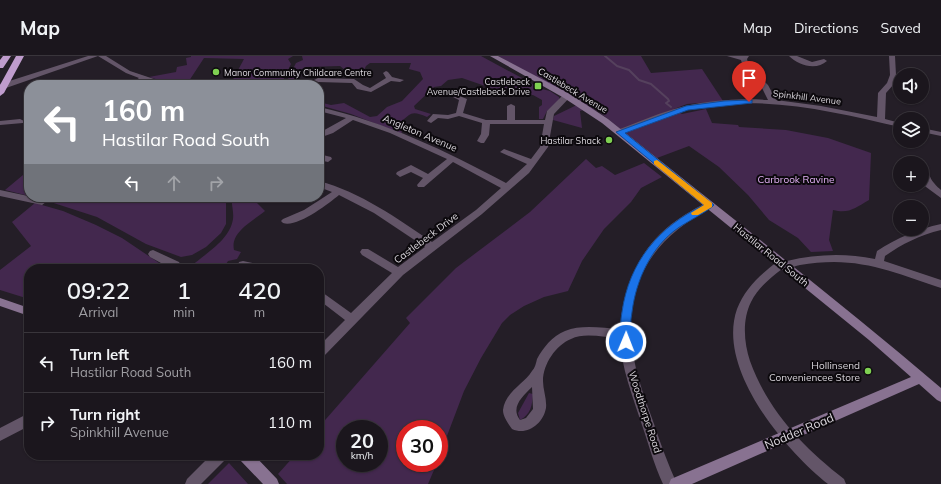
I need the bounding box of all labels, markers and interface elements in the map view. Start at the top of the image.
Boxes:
text: Map [20,16,60,40]
text: Map [743,19,772,37]
text: Directions [794,19,859,37]
text: Saved [881,19,921,37]
pin [732,61,766,102]
street label: Castlebeck Avenue [536,65,610,115]
marker: Manor Community Childcare Centre [211,67,221,77]
place label: Manor Community Childcare Centre [224,67,372,79]
icon: arrive [738,67,760,89]
map controls [893,68,929,236]
button: sound [893,68,929,104]
place label: Castlebeck Avenue/Castlebeck Drive [427,76,530,97]
marker: Castlebeck Avenue/Castlebeck Drive [533,81,543,91]
street label: Spinkhill Avenue [772,87,842,107]
text: 160 m [102,93,185,128]
icon: left [36,96,88,148]
street label: Angleton Avenue [381,111,459,155]
button: layers [893,112,929,148]
text: Hastilar Road South [102,128,270,151]
place label: Hastilar Shack [540,135,601,146]
marker: Hastilar Shack [604,135,614,145]
button: + [893,156,929,192]
icon: left [121,172,143,194]
icon: ahead [163,172,185,194]
icon: right [205,172,227,194]
park label: Carbrook Ravine [758,173,834,186]
button: − [893,200,929,236]
street label: Castlebeck Drive [391,210,461,266]
street label: Hastilar Road South [731,221,811,289]
text: 09:22 [67,275,130,305]
text: 1 [177,275,191,305]
text: 420 [238,275,281,305]
text: Arrival [79,304,118,320]
text: min [173,304,195,320]
text: m [254,304,265,320]
position arrow [605,321,647,363]
text: Turn left [70,345,129,364]
icon: left [36,352,58,374]
text: 160 m [268,353,312,372]
place label: Hollinsend Conveniencee Store [769,359,860,384]
text: Hastilar Road South [70,364,191,380]
marker: Hollinsend Conveniencee Store [863,366,873,376]
street label: Woodthorpe Road [626,369,664,455]
text: Turn right [70,405,140,424]
street label: Nodder Road [762,410,836,452]
icon: right [36,412,58,434]
text: 110 m [268,413,312,432]
speed limit sign: 30 [396,420,448,472]
text: Spinkhill Avenue [70,424,169,440]
text: 20 [350,428,374,453]
text: km/h [351,449,373,462]

